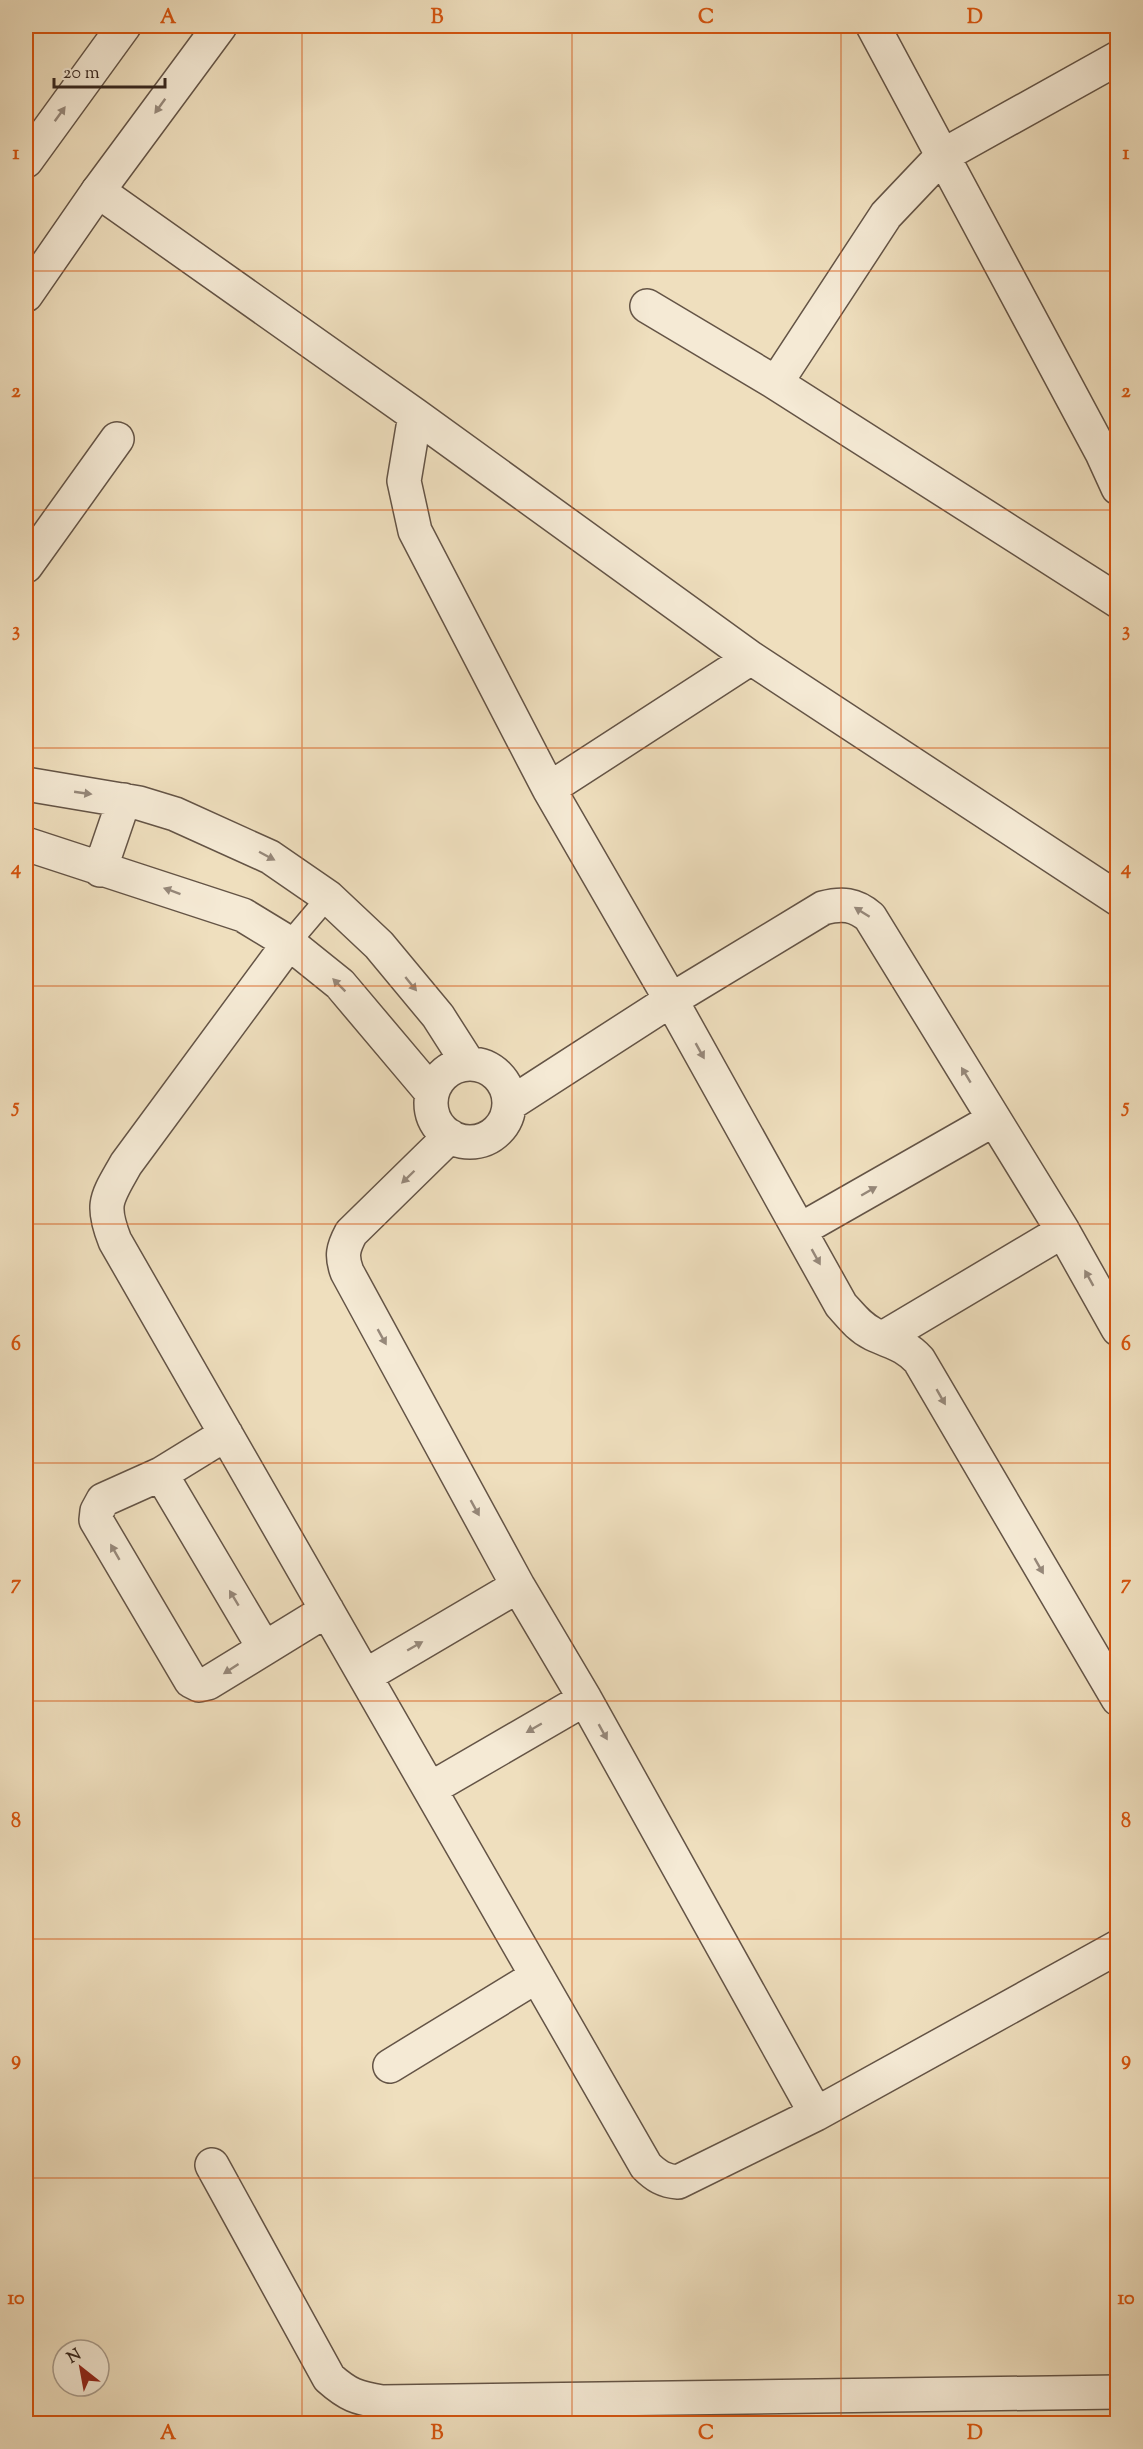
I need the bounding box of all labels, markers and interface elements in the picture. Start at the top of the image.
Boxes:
text: A [160,4,177,33]
text: B [431,4,444,33]
text: C [698,4,714,33]
text: D [967,4,983,33]
scale bar [54,51,165,89]
text: 20 m [63,61,100,87]
one-way arrow [154,98,166,114]
one-way arrow [54,106,66,122]
text: 1 [13,140,20,169]
text: 1 [1123,140,1130,169]
text: 2 [11,378,21,407]
text: 2 [1121,378,1131,407]
text: 3 [12,617,20,646]
text: 3 [1122,617,1130,646]
one-way arrow [74,788,93,798]
one-way arrow [258,851,275,861]
text: 4 [10,855,21,884]
text: 4 [1120,855,1131,884]
one-way arrow [162,886,180,896]
one-way arrow [853,907,870,918]
one-way arrow [405,976,418,992]
one-way arrow [332,978,347,992]
one-way arrow [695,1042,705,1059]
one-way arrow [961,1067,972,1083]
text: 5 [11,1093,20,1122]
text: 5 [1121,1093,1130,1122]
one-way arrow [400,1170,415,1184]
one-way arrow [861,1185,877,1196]
one-way arrow [811,1249,821,1266]
one-way arrow [1084,1269,1094,1286]
one-way arrow [377,1328,387,1345]
text: 6 [11,1331,21,1360]
text: 6 [1121,1331,1131,1360]
one-way arrow [935,1389,946,1405]
one-way arrow [470,1500,480,1517]
one-way arrow [109,1544,120,1560]
one-way arrow [1034,1557,1044,1574]
text: 7 [11,1570,22,1599]
text: 7 [1121,1570,1132,1599]
one-way arrow [230,1589,240,1606]
one-way arrow [407,1641,424,1651]
one-way arrow [222,1664,239,1675]
one-way arrow [526,1723,543,1733]
one-way arrow [598,1723,608,1740]
text: 8 [11,1808,21,1837]
text: 8 [1121,1808,1131,1837]
text: 9 [11,2046,21,2075]
text: 9 [1121,2046,1131,2075]
text: 10 [7,2285,25,2314]
text: 10 [1117,2285,1135,2314]
north arrow [51,2338,111,2398]
text: N [63,2344,86,2370]
text: A [160,2420,177,2449]
text: B [431,2420,444,2449]
text: C [698,2420,714,2449]
text: D [967,2420,983,2449]

